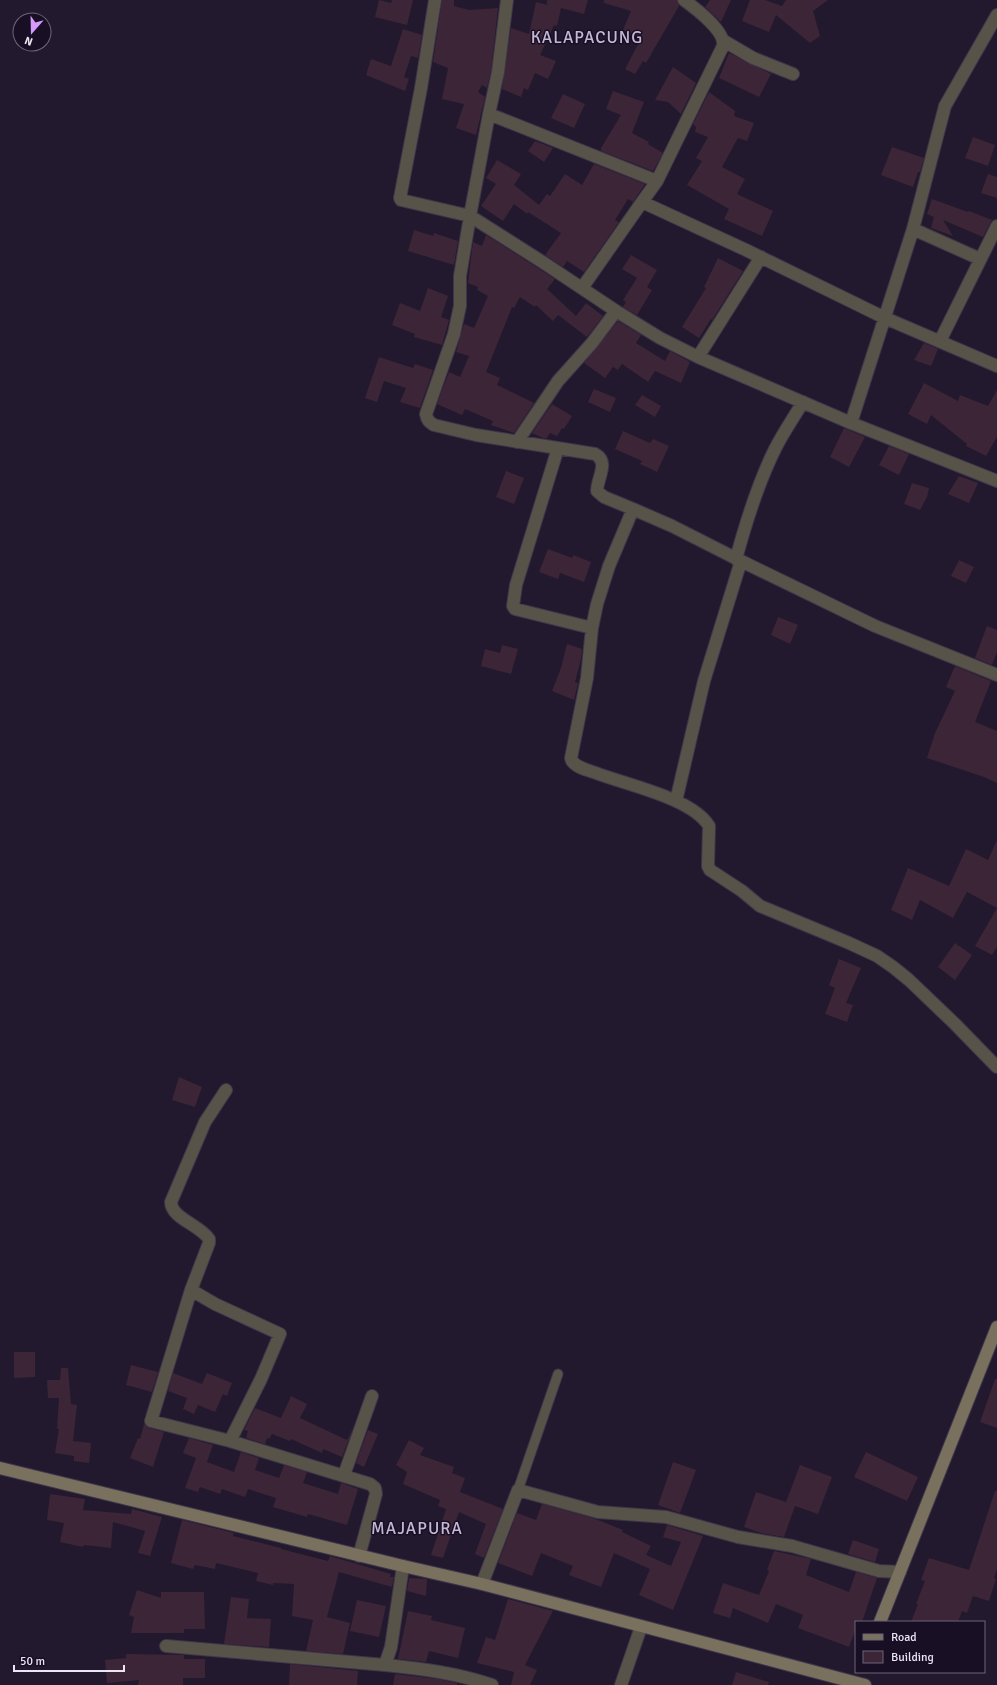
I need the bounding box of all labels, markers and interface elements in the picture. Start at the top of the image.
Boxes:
north arrow [12,12,52,52]
district label: KALAPACUNG [531,27,643,48]
text: N [23,34,35,48]
district label: MAJAPURA [371,1518,463,1539]
legend [855,1621,985,1673]
text: Road [891,1630,917,1645]
scale bar [14,1647,124,1673]
text: Building [891,1650,934,1665]
text: 50 m [20,1654,45,1669]

